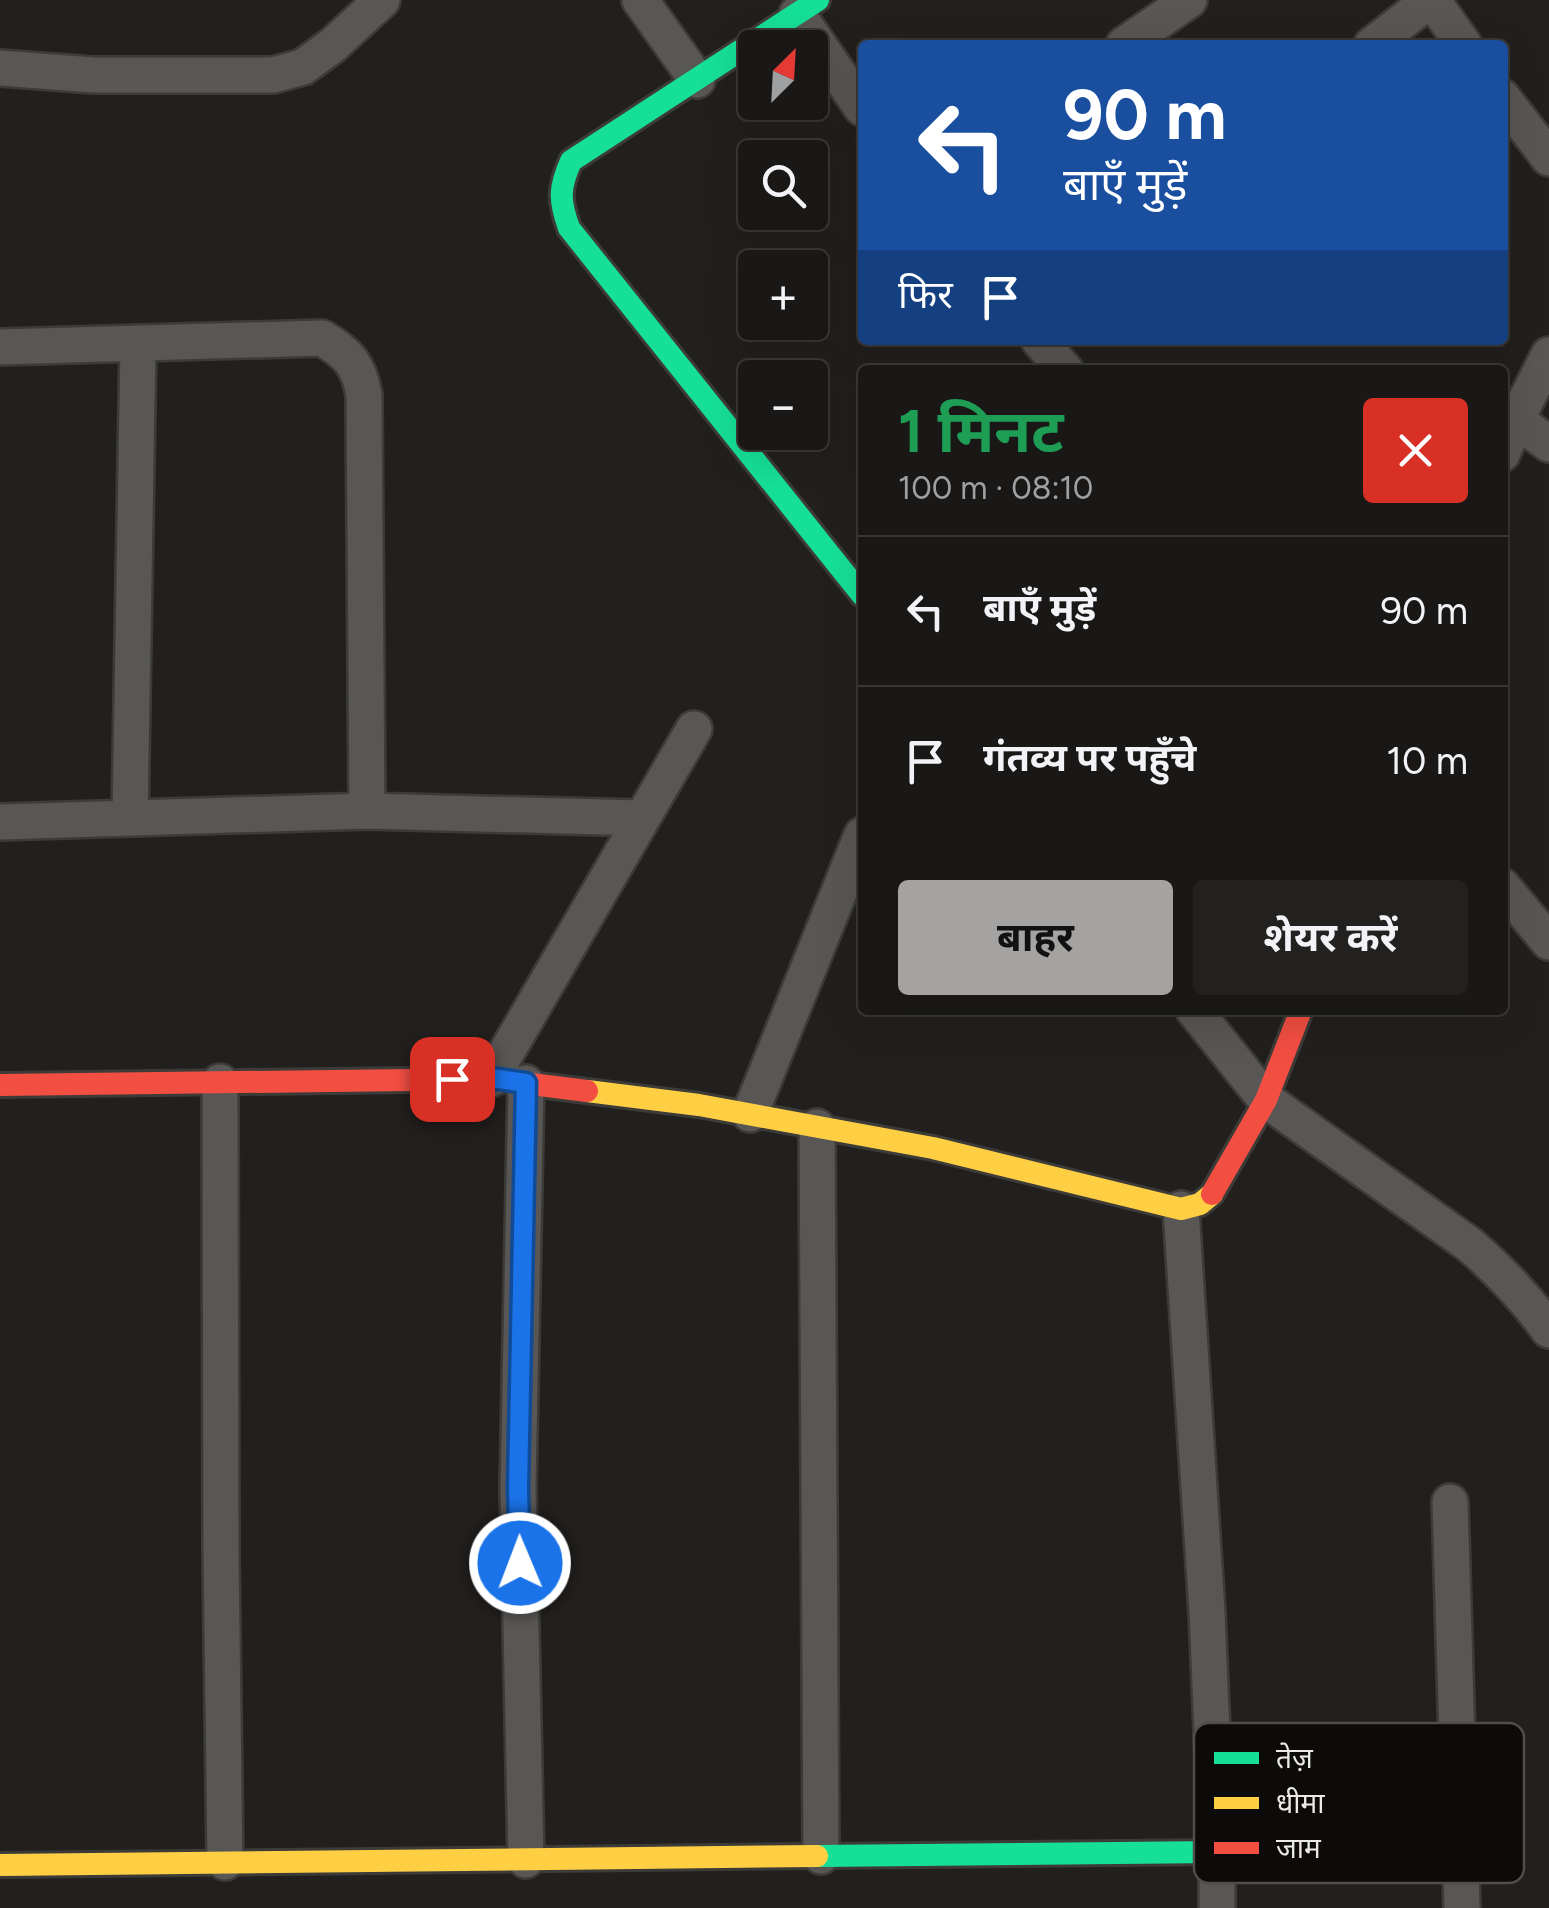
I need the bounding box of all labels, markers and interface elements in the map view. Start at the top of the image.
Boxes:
north arrow [738,30,828,120]
map controls [738,30,828,450]
text: 90 m [1063,72,1227,157]
icon: left [898,80,1028,210]
button: search [738,140,828,230]
text: बाएँ मुड़ें [1063,157,1187,211]
button: + [738,250,828,340]
icon: arrive [973,270,1028,325]
text: फिर [898,272,953,318]
button: − [738,360,828,450]
text: 1 मिनट [898,395,1064,467]
button: close [1363,398,1468,503]
text: 100 m · 08:10 [898,469,1093,507]
icon: left [898,584,953,639]
text: बाएँ मुड़ें [983,585,1096,631]
text: 90 m [1380,588,1468,634]
icon: arrive [898,734,953,789]
text: गंतव्य पर पहुँचे [983,735,1196,781]
text: 10 m [1386,738,1468,784]
button: बाहर [898,880,1173,995]
button: शेयर करें [1193,880,1468,995]
pin [410,1037,495,1122]
icon: arrive [425,1052,480,1107]
position arrow [468,1511,572,1615]
legend [1194,1723,1524,1883]
text: तेज़ [1276,1741,1314,1775]
text: धीमा [1276,1786,1325,1820]
text: जाम [1276,1831,1322,1865]

